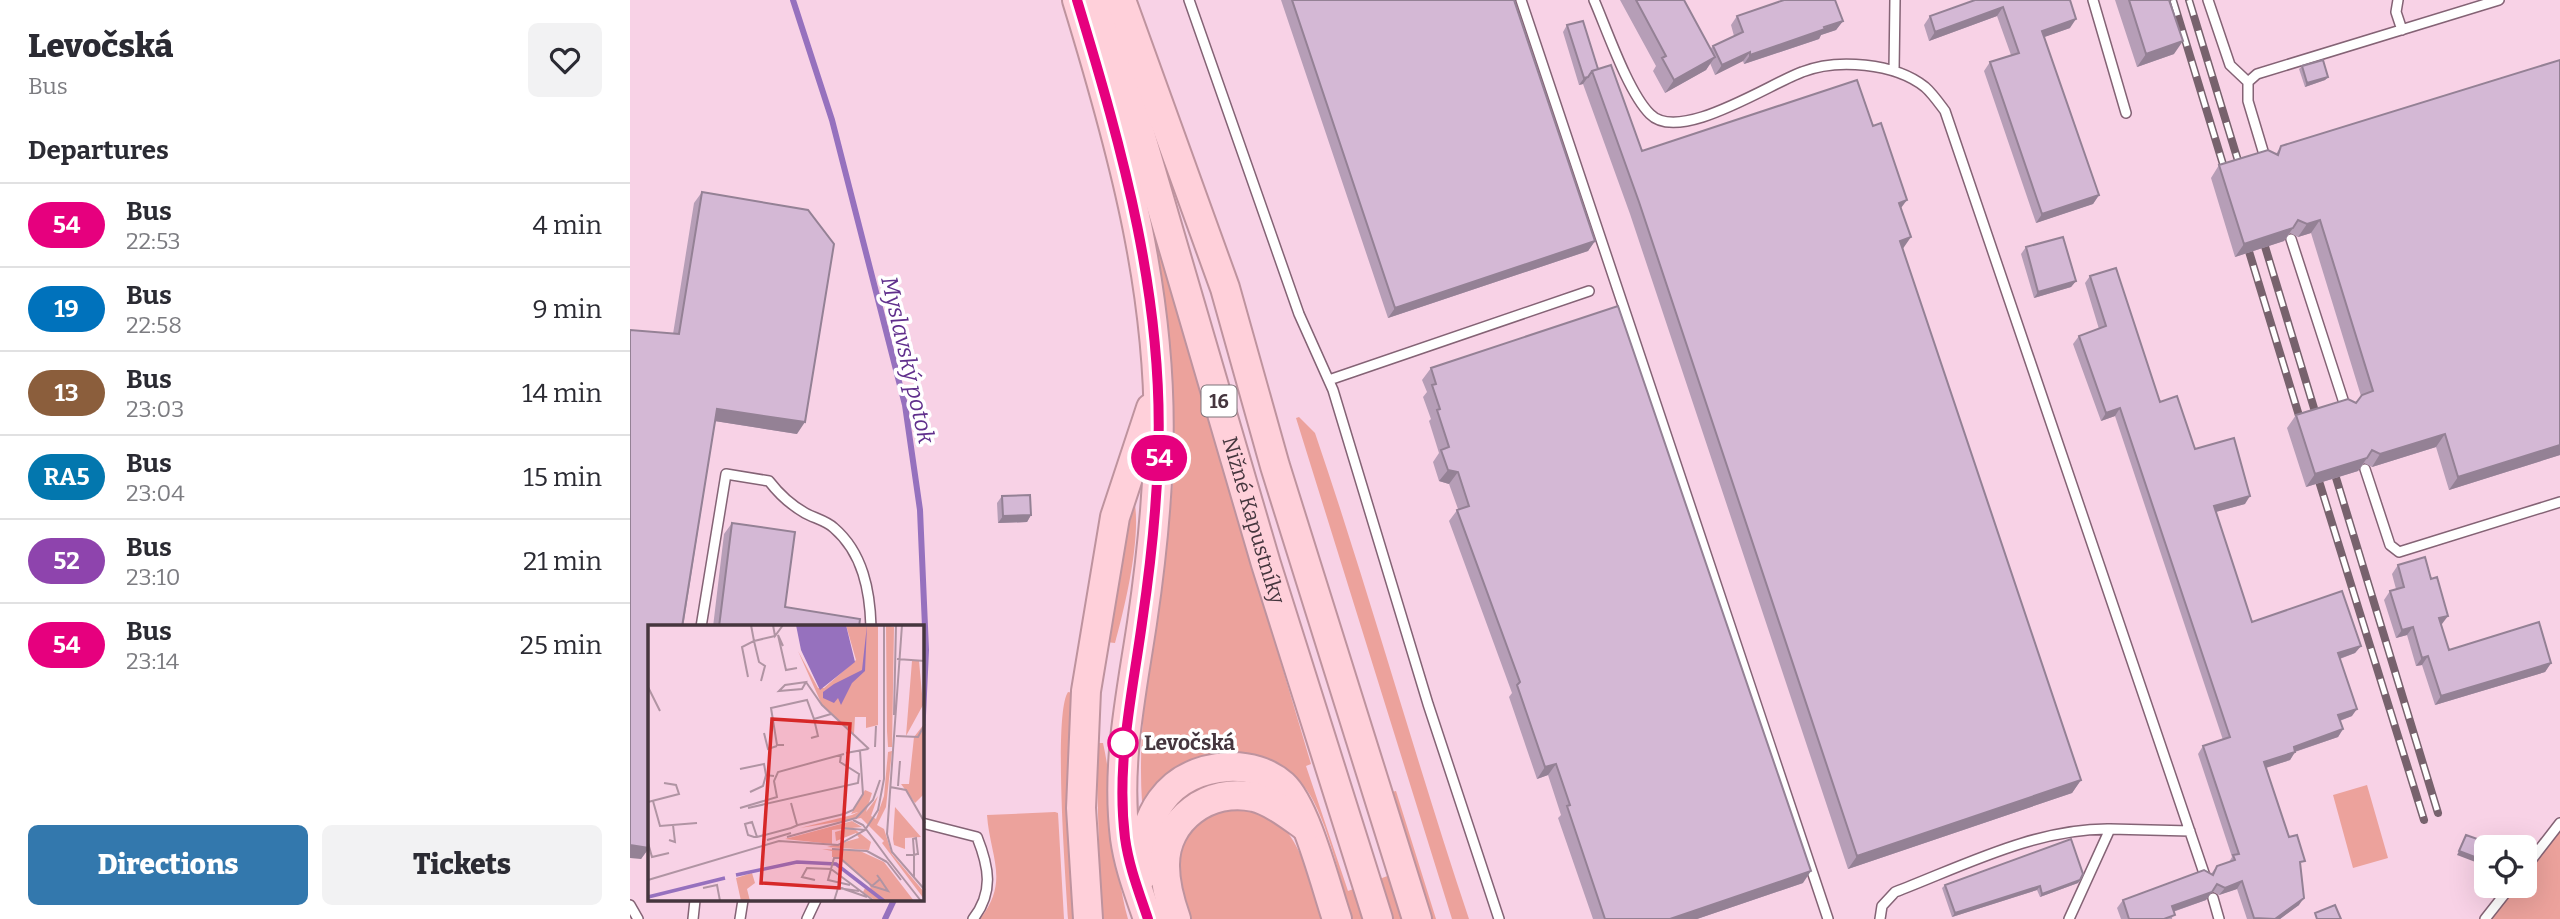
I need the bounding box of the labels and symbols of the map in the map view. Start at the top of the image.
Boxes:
water label: Myslavský potok [875,274,941,447]
road number: 16 [1202,386,1236,416]
street label: Nižné Kapustníky [1216,433,1291,608]
line badge: 54 [1128,435,1190,481]
inset map [648,625,924,902]
marker: Levočská [1108,728,1138,758]
place label: Levočská [1144,730,1235,756]

